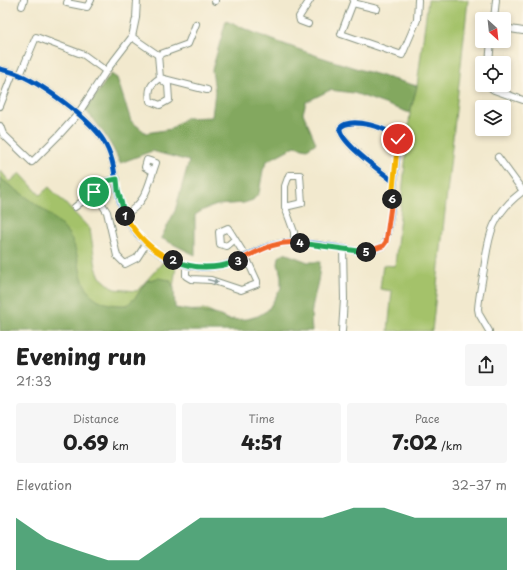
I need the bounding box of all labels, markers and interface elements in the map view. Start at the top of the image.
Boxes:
north arrow [475,12,511,48]
map controls [475,12,511,136]
button: locate [475,56,511,92]
button: layers [475,100,511,136]
pin [381,122,415,156]
icon: check [387,128,409,150]
pin [77,175,111,209]
icon: arrive [83,181,105,203]
pin: 6 [382,189,402,209]
text: 6 [388,190,396,207]
pin: 1 [115,206,135,226]
text: 1 [122,207,128,224]
pin: 4 [290,233,310,253]
text: 4 [296,234,304,251]
pin: 5 [356,242,376,262]
text: 5 [362,243,370,260]
pin: 2 [163,250,183,270]
text: 2 [169,251,177,268]
pin: 3 [228,251,248,271]
text: 3 [234,252,242,269]
one-way arrow [207,279,219,285]
text: Evening run [16,339,146,372]
button: share [465,344,507,386]
text: 21:33 [16,371,52,390]
text: Distance [73,410,119,427]
text: Time [248,410,274,427]
text: Pace [415,410,440,427]
text: 0.69 [63,427,109,457]
text: 4:51 [241,427,282,457]
text: 7:02 [392,427,438,457]
text: km [109,437,129,454]
text: /km [438,437,462,454]
text: Elevation [16,475,72,494]
text: 32–37 m [452,475,507,494]

